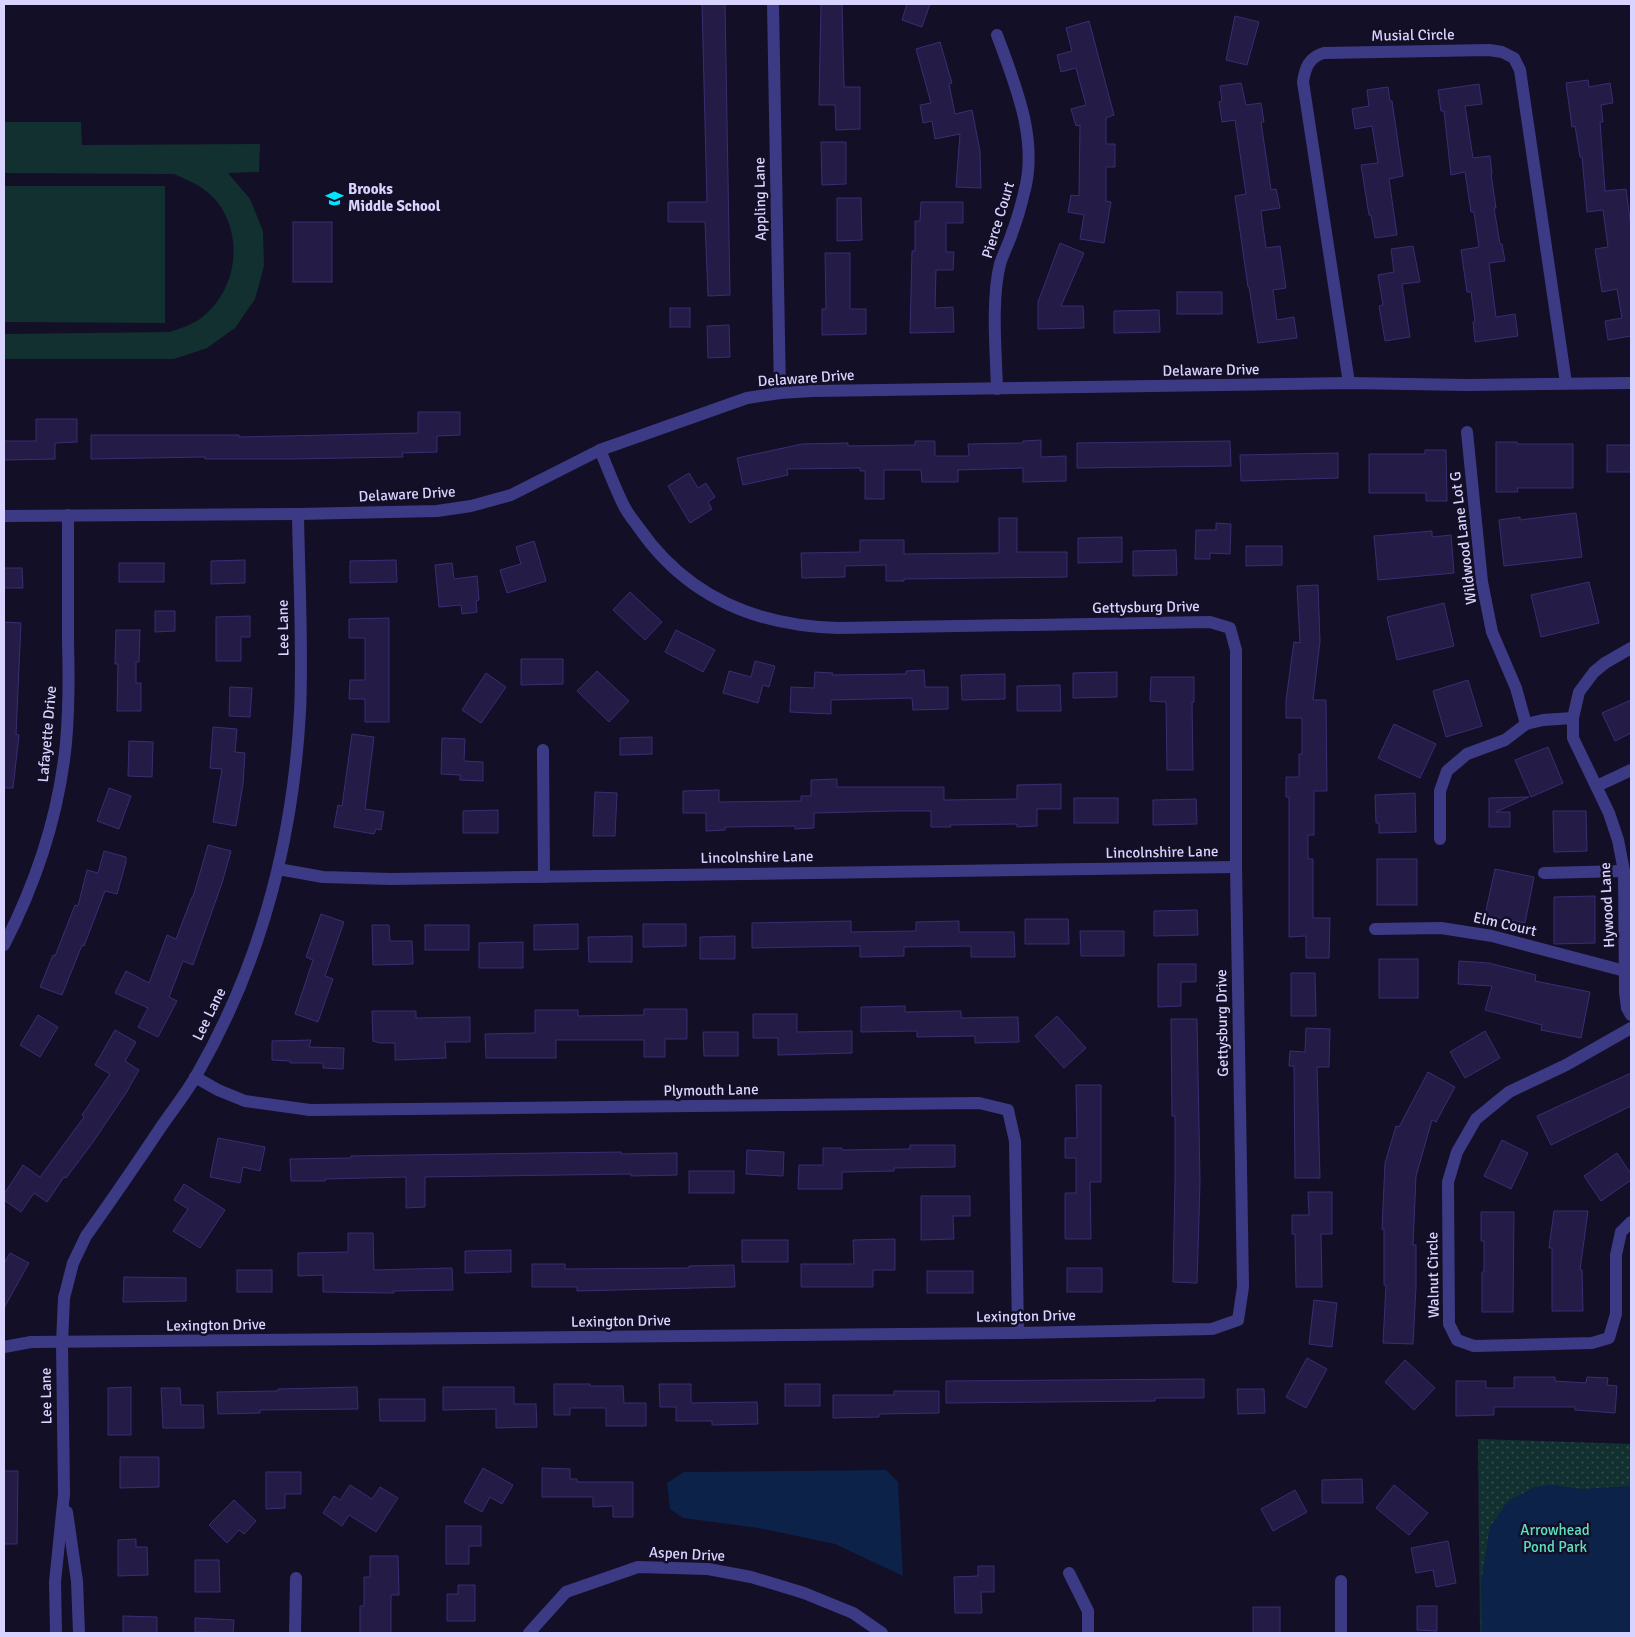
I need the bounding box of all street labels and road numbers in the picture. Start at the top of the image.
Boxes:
street label: Musial Circle [1371,25,1455,45]
street label: Appling Lane [750,157,770,241]
street label: Pierce Court [978,180,1018,260]
street label: Delaware Drive [1162,360,1260,380]
street label: Delaware Drive [757,366,855,390]
street label: Wildwood Lane Lot G [1446,470,1480,606]
street label: Delaware Drive [358,482,456,506]
street label: Gettysburg Drive [1092,597,1200,617]
street label: Lee Lane [274,599,292,657]
street label: Lafayette Drive [34,685,60,783]
street label: Lincolnshire Lane [1105,842,1219,862]
street label: Lincolnshire Lane [700,847,814,867]
street label: Hywood Lane [1596,862,1618,948]
street label: Elm Court [1472,908,1538,940]
street label: Gettysburg Drive [1212,969,1232,1077]
street label: Lee Lane [188,985,230,1043]
street label: Plymouth Lane [663,1080,759,1100]
street label: Walnut Circle [1423,1232,1443,1318]
street label: Lexington Drive [976,1306,1076,1326]
street label: Lexington Drive [571,1311,671,1331]
street label: Lexington Drive [166,1315,266,1335]
street label: Lee Lane [37,1367,55,1425]
street label: Aspen Drive [648,1543,726,1565]

